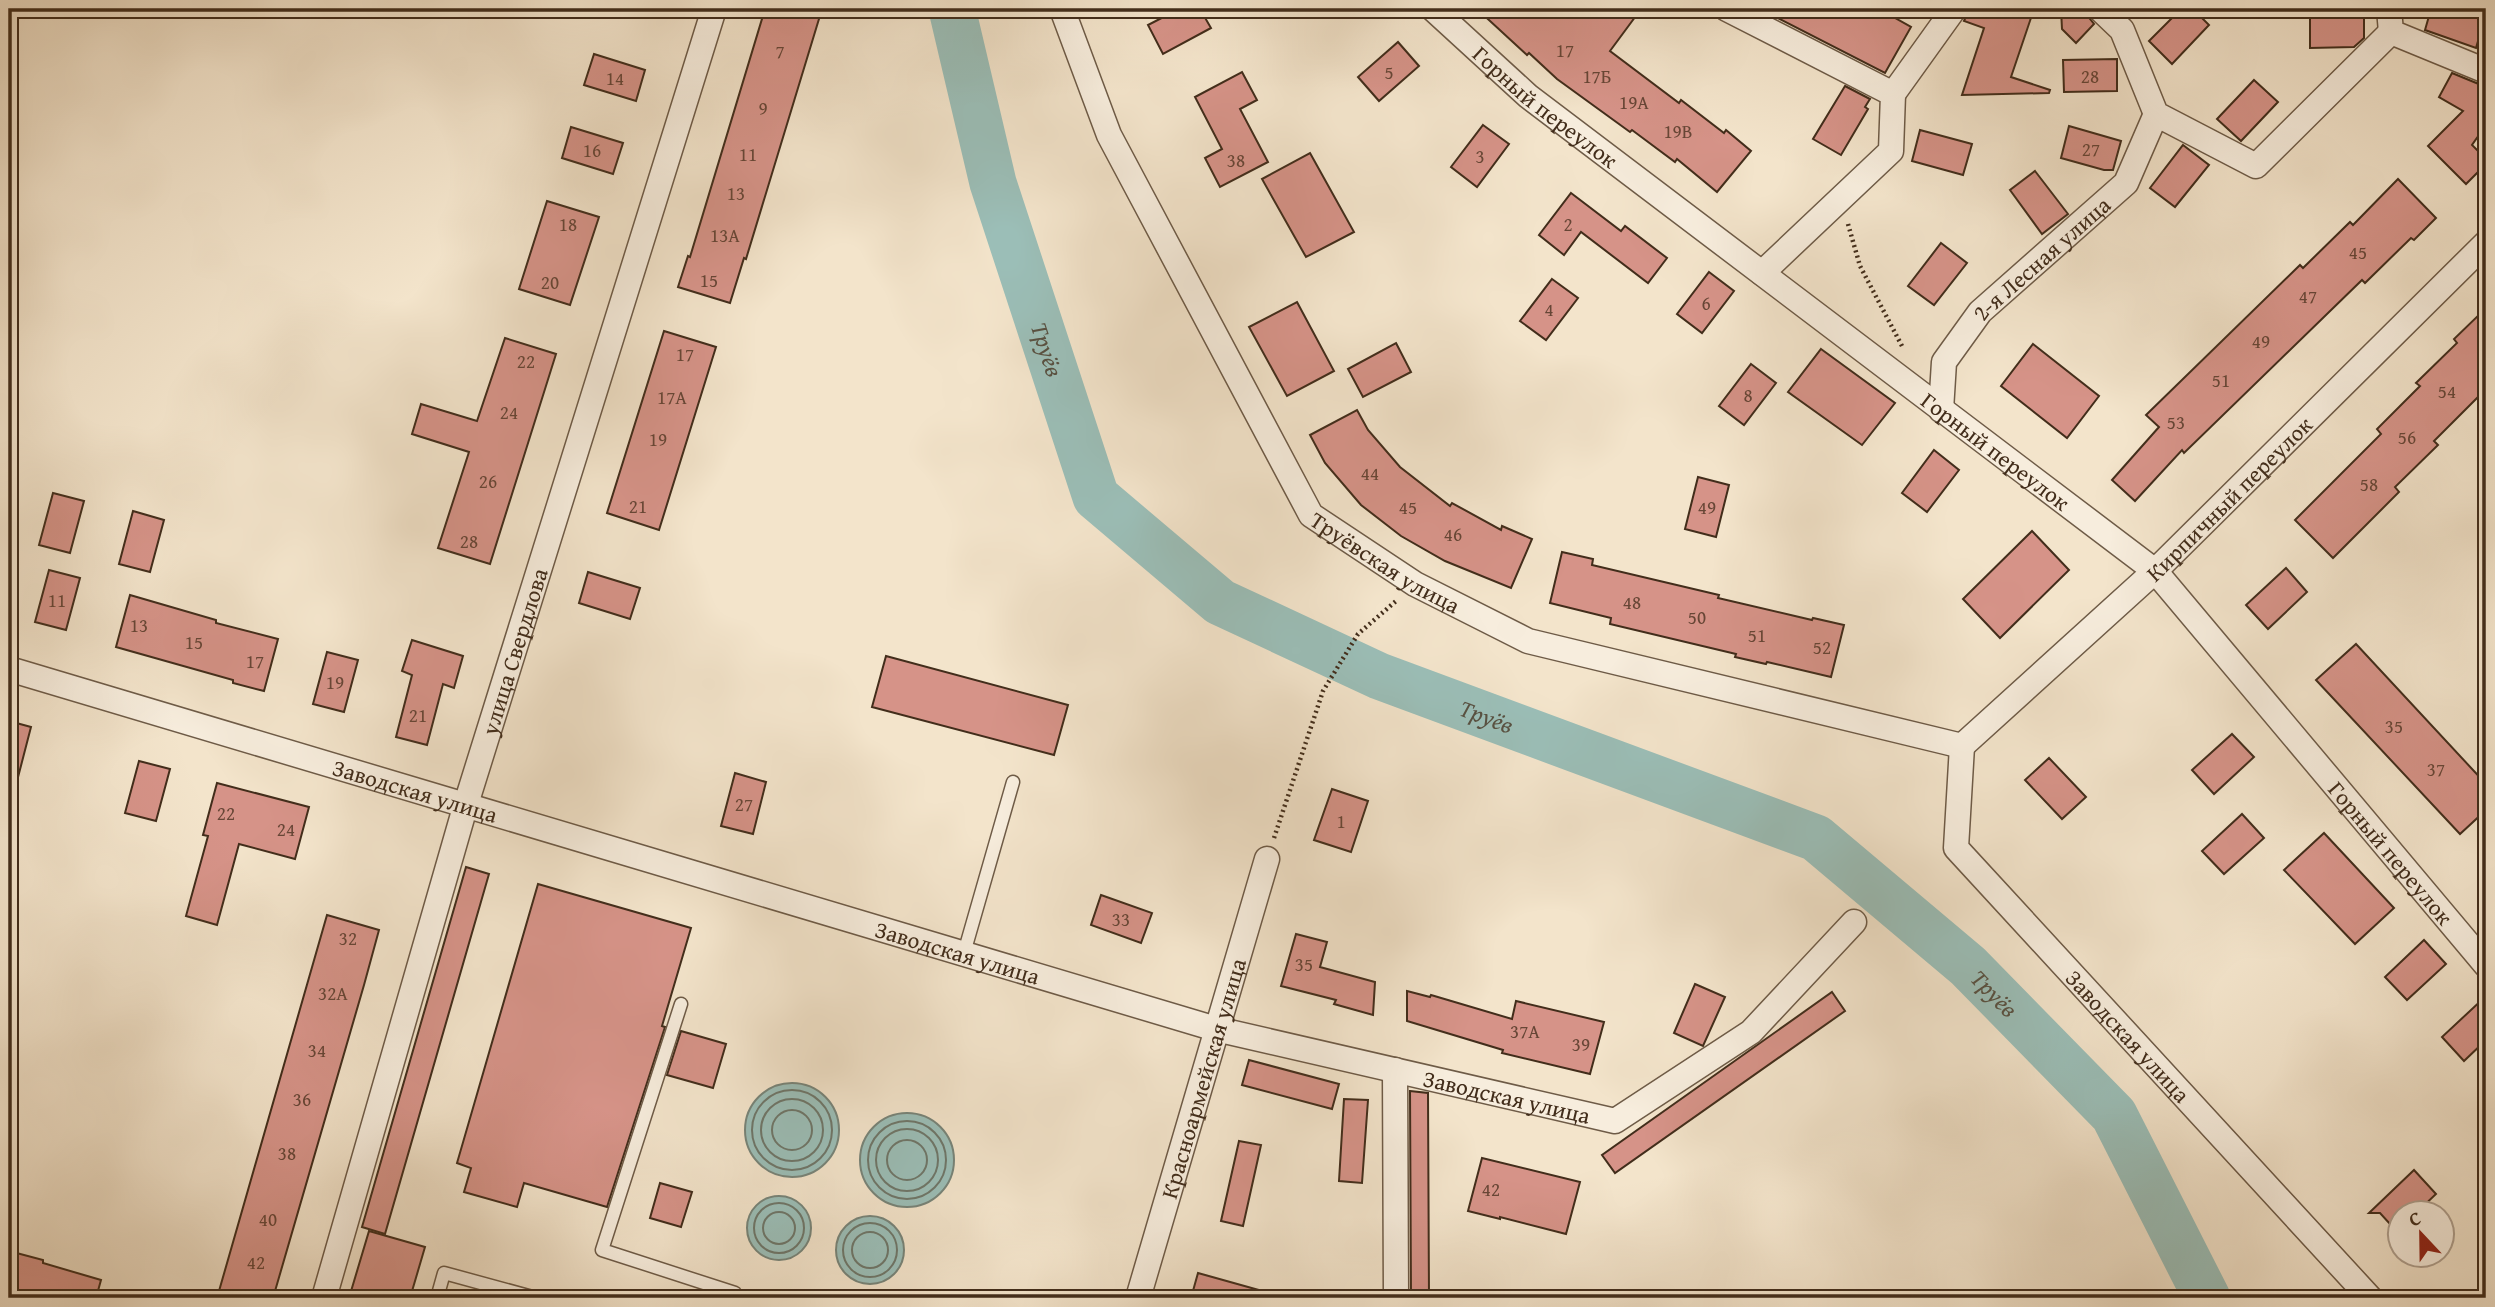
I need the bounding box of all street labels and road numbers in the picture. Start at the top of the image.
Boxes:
street label: Горный переулок [1466,37,1625,175]
street label: 2-я Лесная улица [1963,188,2117,326]
street label: Горный переулок [1915,383,2077,518]
street label: Кирпичный переулок [2138,408,2319,588]
street label: Труёвская улица [1304,503,1466,621]
street label: улица Свердлова [472,564,555,740]
street label: Заводская улица [329,750,502,830]
street label: Горный переулок [2321,773,2462,931]
street label: Заводская улица [871,912,1044,992]
street label: Красноармейская улица [1152,954,1254,1202]
street label: Заводская улица [2059,962,2198,1109]
street label: Заводская улица [1420,1061,1594,1131]

